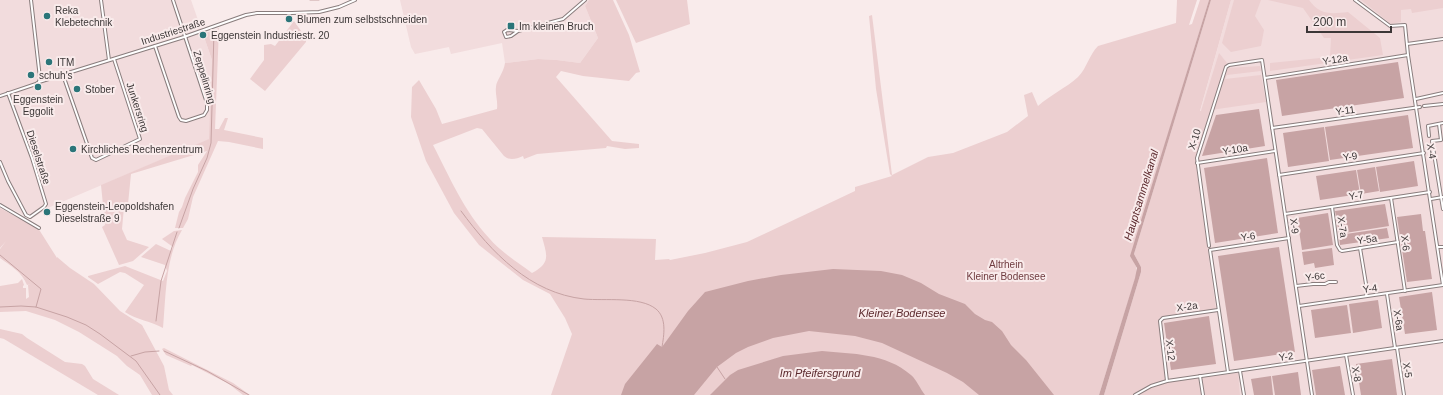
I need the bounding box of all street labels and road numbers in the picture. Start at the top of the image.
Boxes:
street label: Industriestraße [140,16,207,47]
street label: Zeppelinring [191,49,218,105]
street label: Y-12a [1321,52,1349,67]
street label: Junkersring [124,81,151,133]
street label: Y-11 [1335,104,1356,117]
street label: X-10 [1186,127,1203,151]
street label: Dieselstraße [25,129,53,186]
street label: Y-10a [1221,142,1249,157]
street label: X-4 [1425,143,1438,160]
street label: Y-9 [1342,150,1359,163]
street label: Y-7 [1348,189,1365,202]
street label: X-7a [1336,216,1349,239]
street label: X-9 [1288,218,1301,235]
street label: Y-6 [1240,230,1257,243]
street label: Y-5a [1356,233,1378,246]
street label: X-6 [1399,235,1412,252]
street label: Y-6c [1305,270,1326,283]
street label: Y-4 [1362,282,1379,295]
street label: X-2a [1176,300,1199,313]
street label: X-6a [1391,309,1406,332]
street label: X-12 [1164,339,1177,362]
street label: Y-2 [1278,350,1295,363]
street label: X-5 [1401,362,1414,379]
street label: X-8 [1350,366,1363,383]

